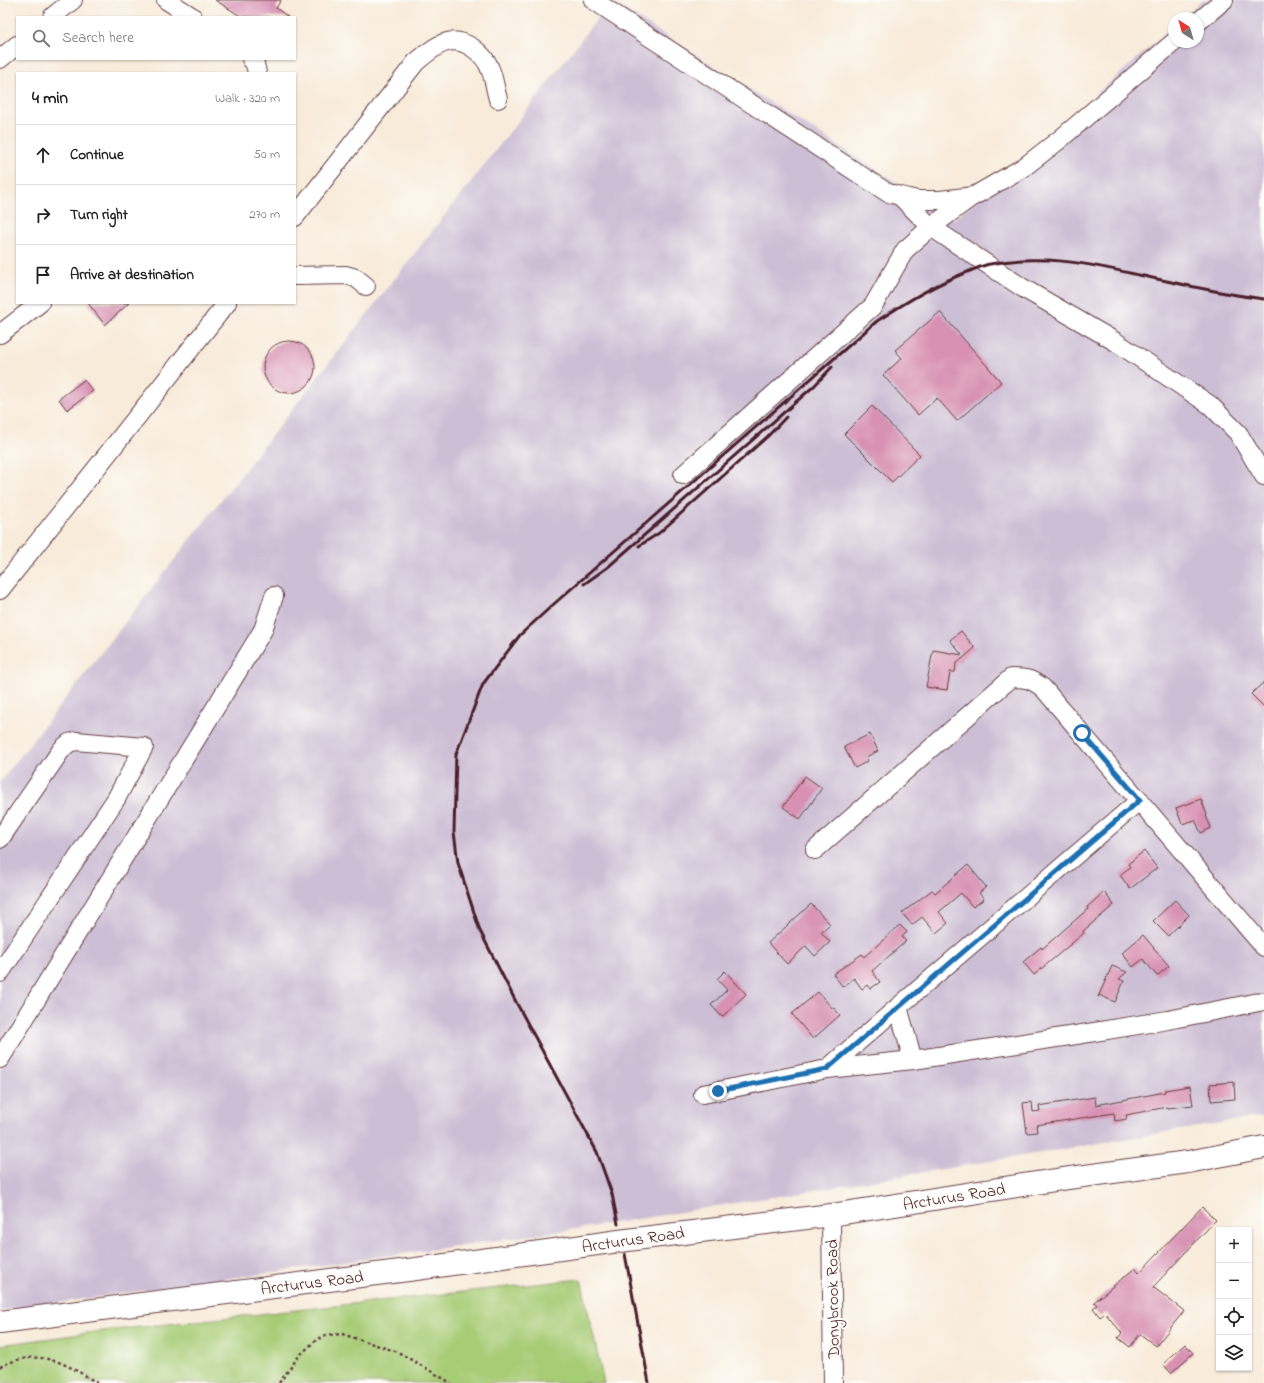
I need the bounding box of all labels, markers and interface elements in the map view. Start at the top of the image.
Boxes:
north arrow [1168,12,1204,48]
search box [16,16,296,60]
icon: search [30,27,52,49]
text: Search here [62,27,134,49]
text: 4 min [32,86,68,111]
text: Walk · 320 m [215,89,280,108]
icon: ahead [32,144,54,166]
text: Continue [70,144,124,166]
text: 50 m [254,145,280,164]
icon: right [32,204,54,226]
text: Turn right [70,204,128,226]
text: 270 m [249,205,280,224]
icon: arrive [32,264,54,286]
text: Arrive at destination [70,264,194,286]
route start [1073,724,1091,742]
route end [709,1082,727,1100]
street label: Arcturus Road [901,1177,1008,1218]
street label: Arcturus Road [580,1221,687,1260]
map controls [1216,1227,1252,1371]
button: + [1216,1227,1252,1263]
street label: Donybrook Road [820,1239,848,1360]
button: − [1216,1263,1252,1299]
street label: Arcturus Road [259,1265,366,1302]
button: locate [1216,1299,1252,1335]
button: layers [1216,1335,1252,1371]

